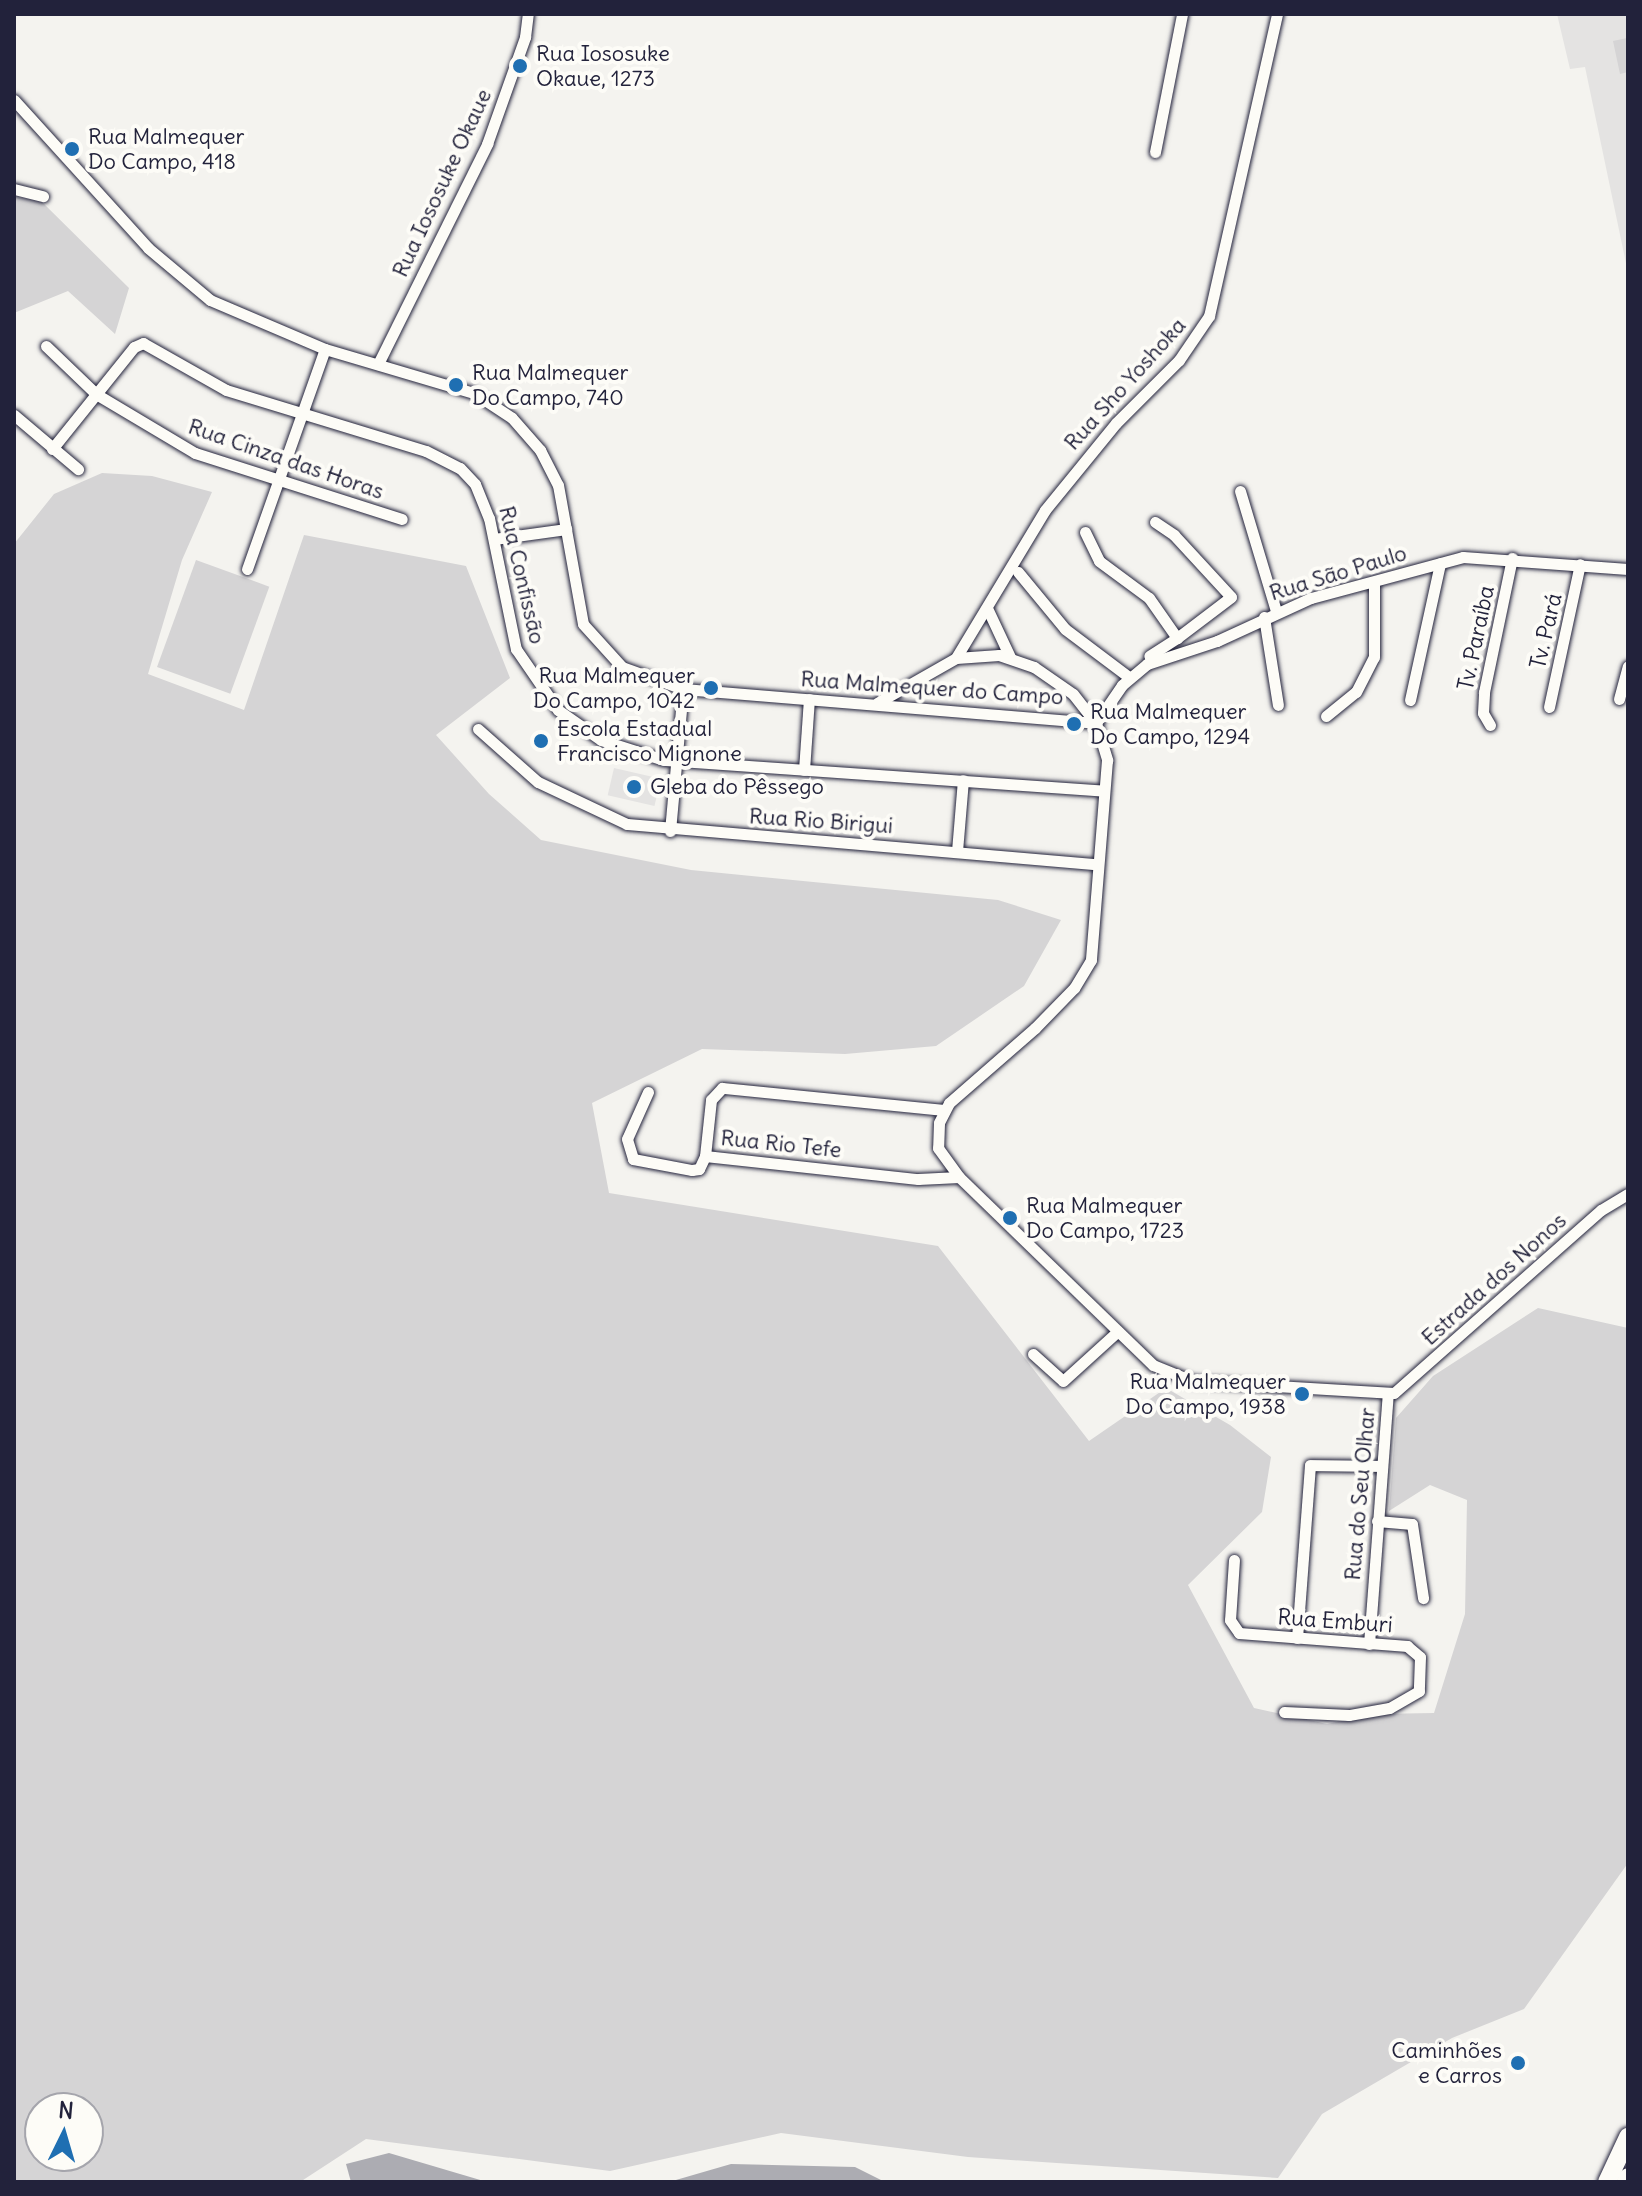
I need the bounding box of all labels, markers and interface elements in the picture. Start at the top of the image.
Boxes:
place label: Rua Iososuke Okaue, 1273 [536,40,670,92]
marker: Rua Iososuke Okaue, 1273 [511,57,529,75]
street label: Rua Iososuke Okaue [387,85,497,281]
place label: Rua Malmequer Do Campo, 418 [88,123,244,174]
marker: Rua Malmequer Do Campo, 418 [63,140,81,158]
street label: Rua Sho Yoshoka [1059,312,1191,456]
place label: Rua Malmequer Do Campo, 740 [472,359,628,410]
marker: Rua Malmequer Do Campo, 740 [447,376,465,394]
street label: Rua Cinza das Horas [185,413,387,505]
street label: Rua Confissão [493,504,551,646]
street label: Rua São Paulo [1266,540,1410,606]
street label: Tv. Paraíba [1452,583,1500,693]
street label: Tv. Pará [1525,591,1567,671]
place label: Rua Malmequer Do Campo, 1042 [533,662,695,714]
street label: Rua Malmequer do Campo [800,666,1064,710]
marker: Rua Malmequer Do Campo, 1042 [702,679,720,697]
place label: Rua Malmequer Do Campo, 1294 [1090,698,1250,750]
place label: Escola Estadual Francisco Mignone [557,715,742,766]
marker: Rua Malmequer Do Campo, 1294 [1065,715,1083,733]
marker: Escola Estadual Francisco Mignone [532,732,550,750]
place label: Gleba do Pêssego [650,774,824,800]
marker: Gleba do Pêssego [625,778,643,796]
street label: Rua Rio Birigui [748,803,894,839]
street label: Rua Rio Tefe [719,1125,843,1163]
place label: Rua Malmequer Do Campo, 1723 [1026,1192,1184,1244]
street label: Estrada dos Nonos [1416,1207,1572,1351]
marker: Rua Malmequer Do Campo, 1723 [1001,1209,1019,1227]
place label: Rua Malmequer Do Campo, 1938 [1125,1368,1286,1420]
marker: Rua Malmequer Do Campo, 1938 [1293,1385,1311,1403]
street label: Rua do Seu Olhar [1339,1407,1381,1581]
street label: Rua Emburi [1277,1604,1393,1638]
place label: Caminhões e Carros [1391,2037,1502,2088]
marker: Caminhões e Carros [1509,2054,1527,2072]
north arrow [24,2092,104,2172]
text: N [57,2095,75,2125]

